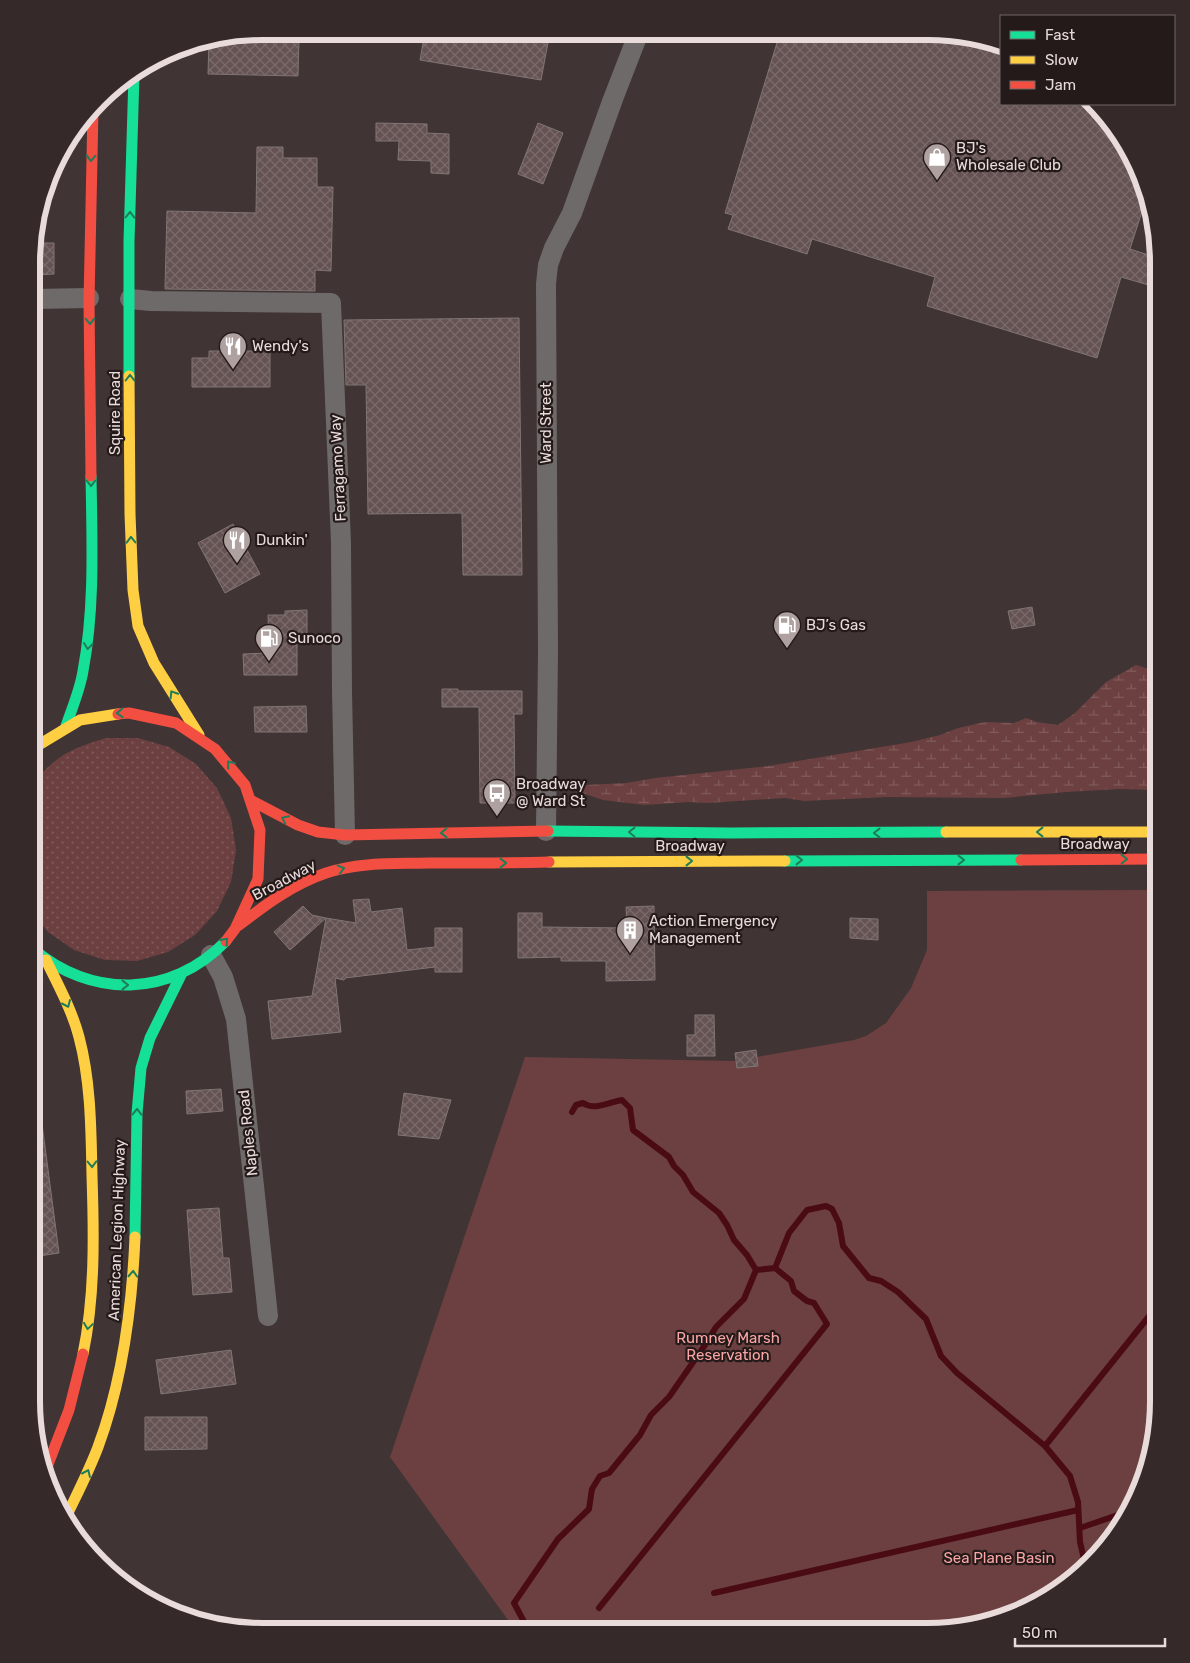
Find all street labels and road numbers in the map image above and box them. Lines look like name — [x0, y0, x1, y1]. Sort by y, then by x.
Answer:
street label: Squire Road — [106, 371, 124, 455]
street label: Ward Street — [537, 382, 555, 464]
street label: Ferragamo Way — [326, 414, 350, 522]
street label: Broadway — [1060, 835, 1130, 853]
street label: Broadway — [655, 837, 725, 855]
street label: Broadway — [249, 856, 319, 904]
street label: Naples Road — [235, 1089, 261, 1177]
street label: American Legion Highway — [105, 1139, 129, 1321]

